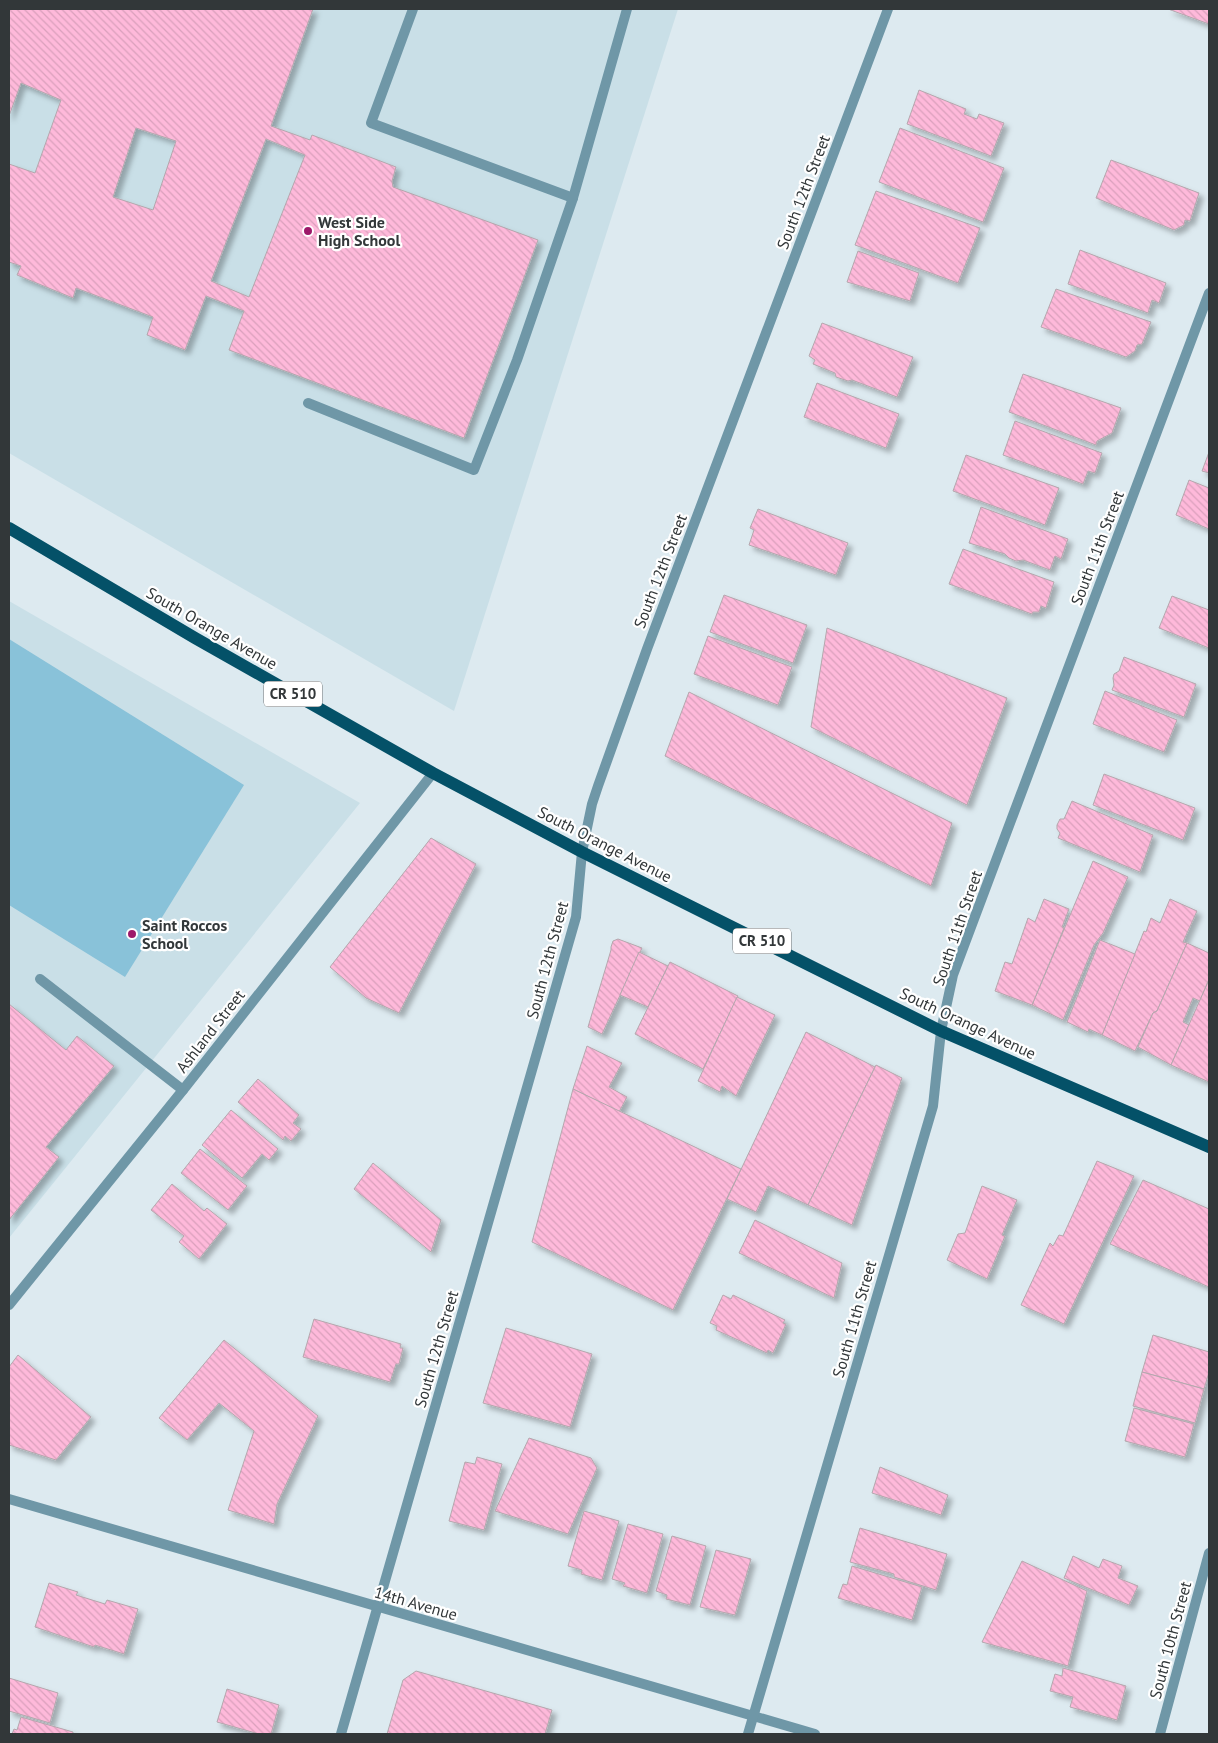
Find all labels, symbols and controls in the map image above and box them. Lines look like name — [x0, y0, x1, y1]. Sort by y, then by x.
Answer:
street label: South 12th Street — [772, 131, 834, 252]
place label: West Side High School — [318, 212, 400, 250]
marker: West Side High School — [302, 225, 314, 237]
street label: South 11th Street — [1066, 487, 1128, 608]
street label: South 12th Street — [629, 510, 691, 631]
street label: South Orange Avenue — [143, 582, 281, 674]
road number: CR 510 — [264, 682, 322, 706]
street label: South Orange Avenue — [535, 802, 675, 886]
street label: South 11th Street — [928, 867, 986, 988]
street label: South 12th Street — [522, 898, 572, 1021]
place label: Saint Roccos School — [142, 915, 227, 953]
marker: Saint Roccos School — [126, 928, 138, 940]
road number: CR 510 — [733, 928, 791, 954]
street label: South Orange Avenue — [897, 983, 1039, 1063]
street label: Ashland Street — [171, 985, 249, 1077]
street label: South 11th Street — [828, 1258, 880, 1380]
street label: South 12th Street — [410, 1288, 462, 1410]
street label: South 10th Street — [1145, 1578, 1195, 1701]
street label: 14th Avenue — [372, 1582, 460, 1624]

